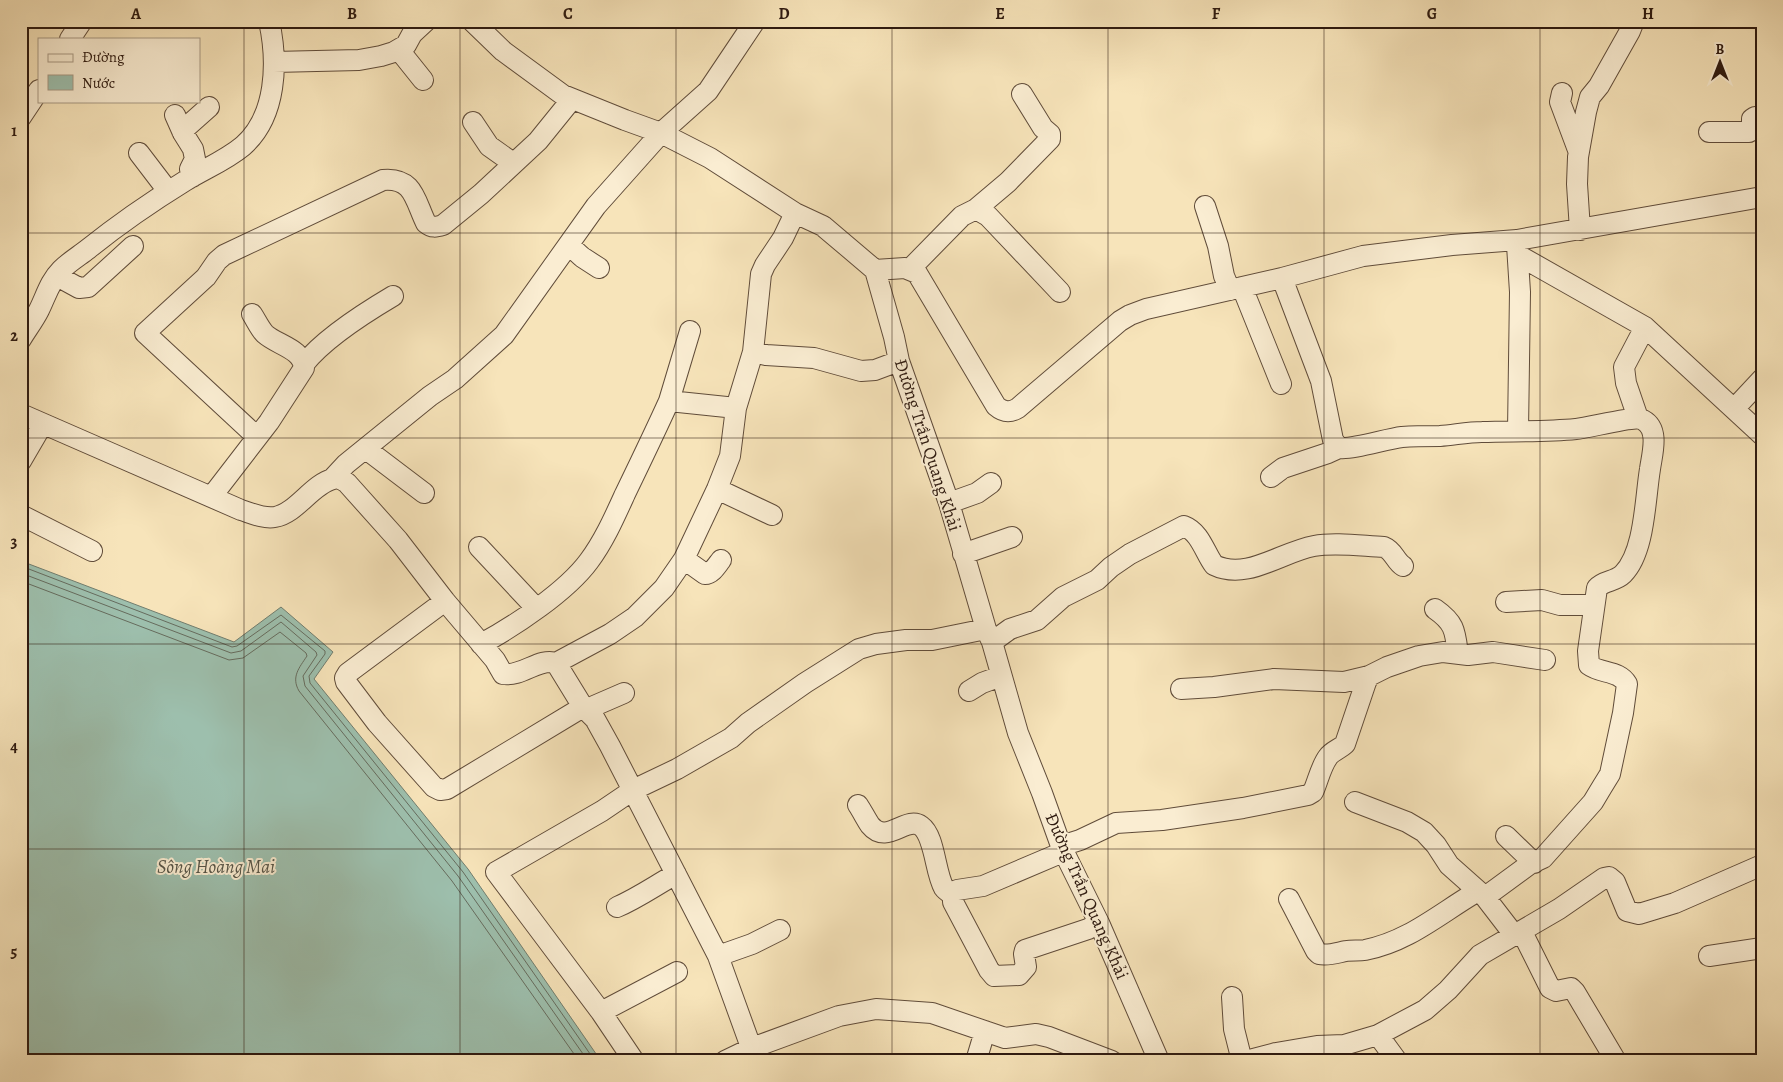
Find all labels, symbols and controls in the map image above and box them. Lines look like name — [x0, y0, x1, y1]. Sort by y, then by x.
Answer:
text: A — [130, 3, 142, 25]
text: B — [347, 3, 357, 25]
text: C — [563, 3, 573, 25]
text: D — [778, 3, 790, 25]
text: E — [995, 3, 1005, 25]
text: F — [1212, 3, 1221, 25]
text: G — [1427, 3, 1437, 25]
text: H — [1642, 3, 1654, 25]
legend — [38, 38, 200, 102]
north arrow — [1696, 38, 1746, 88]
text: B — [1716, 40, 1725, 59]
text: Đường — [82, 47, 125, 67]
text: Nước — [82, 73, 115, 93]
text: 1 — [11, 120, 17, 142]
text: 2 — [10, 325, 18, 347]
street label: Đường Trần Quang Khải — [889, 356, 967, 534]
text: 3 — [11, 531, 18, 553]
text: 4 — [10, 736, 18, 758]
street label: Đường Trần Quang Khải — [1039, 809, 1135, 983]
water label: Sông Hoàng Mai — [157, 854, 275, 880]
text: 5 — [11, 941, 18, 963]

